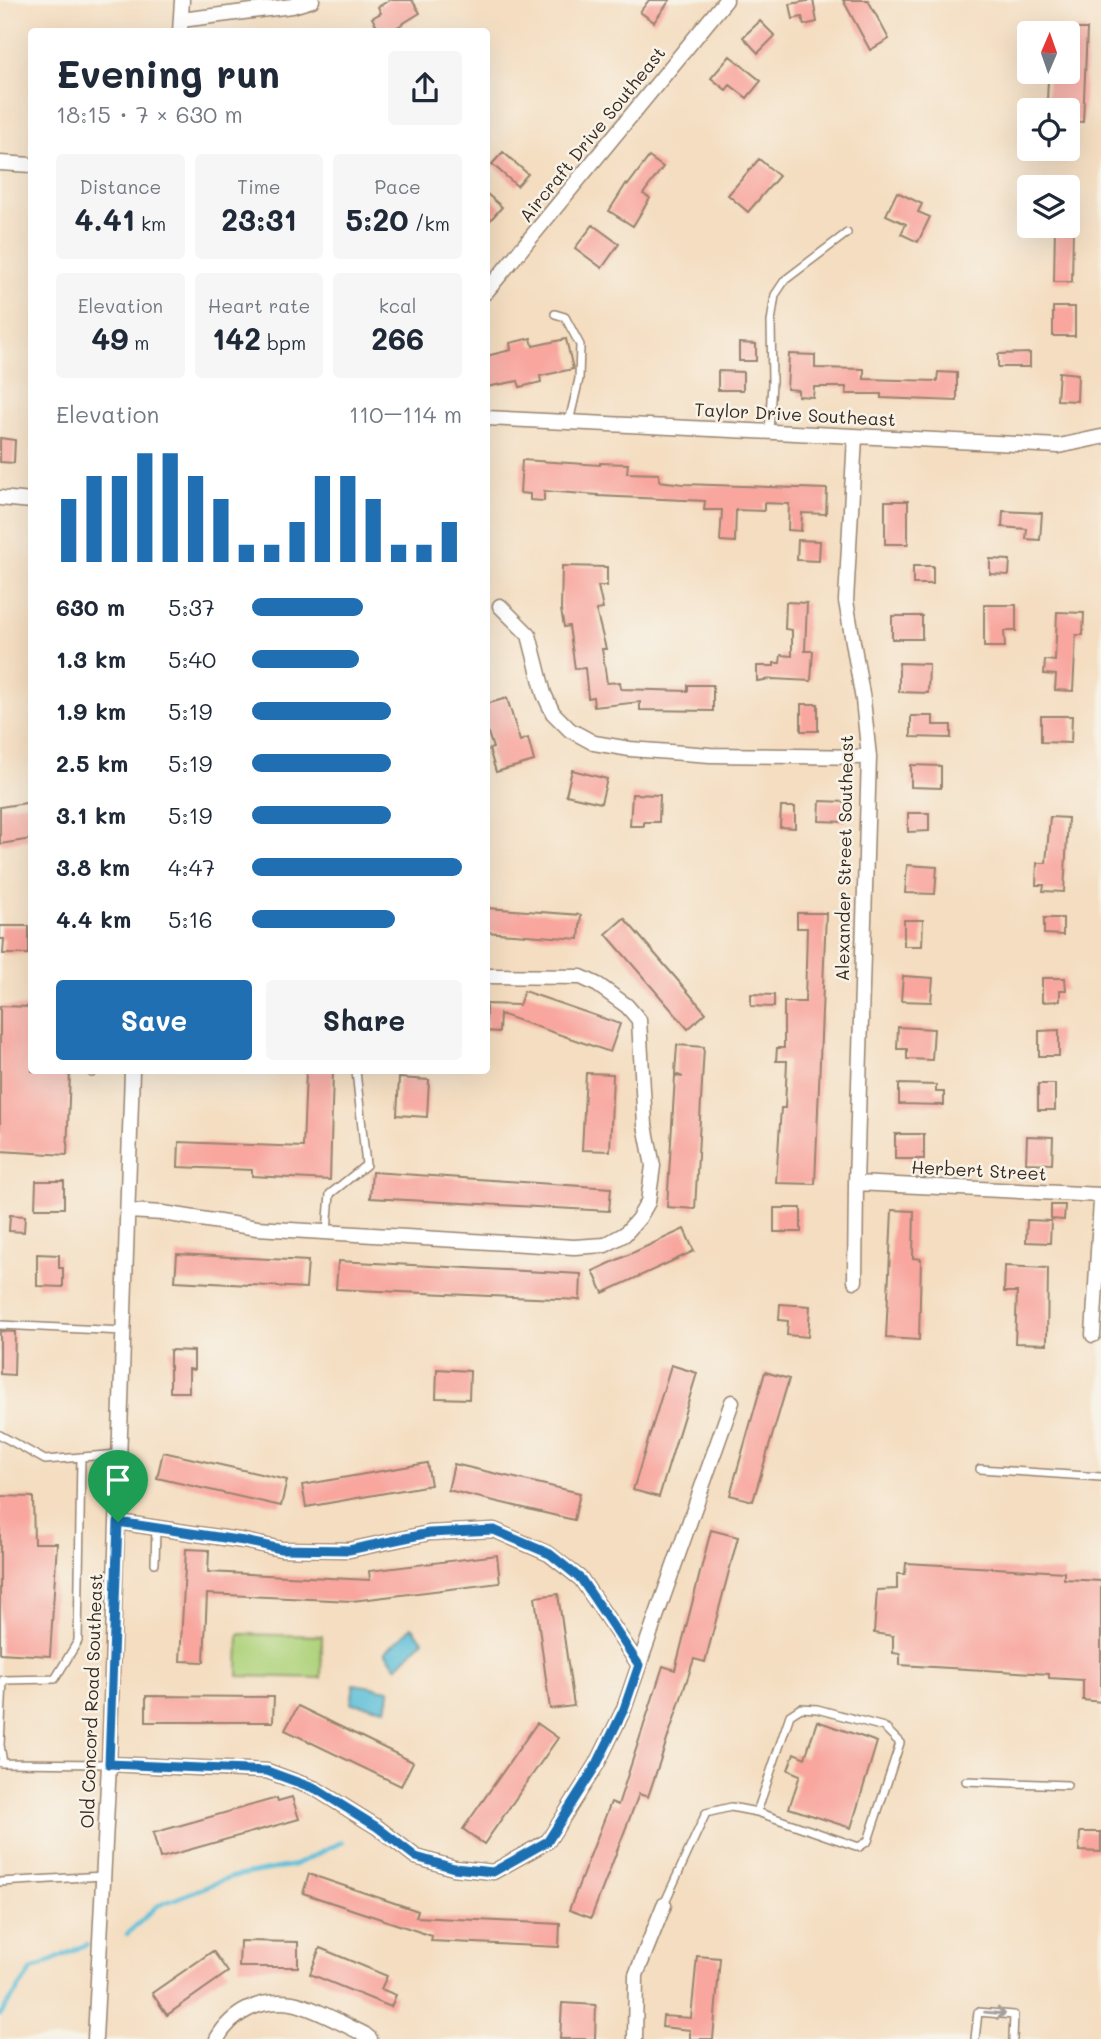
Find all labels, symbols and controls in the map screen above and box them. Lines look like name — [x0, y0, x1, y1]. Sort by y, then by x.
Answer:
north arrow — [1017, 21, 1080, 84]
map controls — [1017, 21, 1080, 238]
street label: Aircraft Drive Southeast — [514, 41, 670, 227]
text: Evening run — [56, 48, 280, 98]
button: share — [388, 51, 462, 125]
button: locate — [1017, 98, 1080, 161]
text: 18:15 · 7 × 630 m — [56, 99, 243, 129]
text: Distance — [79, 174, 161, 199]
text: Time — [237, 174, 281, 199]
text: Pace — [374, 174, 421, 199]
button: layers — [1017, 175, 1080, 238]
text: 4.41 — [74, 199, 135, 239]
text: 23:31 — [221, 199, 297, 239]
text: 5:20 — [345, 199, 409, 239]
text: km — [135, 211, 166, 236]
text: /km — [409, 211, 450, 236]
text: Elevation — [78, 293, 163, 318]
text: Heart rate — [208, 293, 310, 318]
text: kcal — [379, 293, 417, 318]
text: 49 — [91, 318, 128, 358]
text: 142 — [212, 318, 261, 358]
text: 266 — [371, 318, 424, 358]
text: m — [128, 330, 149, 355]
text: bpm — [261, 330, 306, 355]
street label: Taylor Drive Southeast — [694, 397, 896, 431]
text: Elevation — [56, 399, 159, 429]
text: 110–114 m — [349, 399, 462, 429]
text: 630 m — [56, 592, 125, 622]
text: 5:37 — [168, 592, 215, 622]
text: 1.3 km — [56, 644, 126, 674]
text: 5:40 — [168, 644, 216, 674]
text: 1.9 km — [56, 696, 126, 726]
text: 5:19 — [168, 696, 212, 726]
street label: Alexander Street Southeast — [830, 734, 858, 982]
text: 2.5 km — [56, 748, 128, 778]
text: 5:19 — [168, 748, 212, 778]
text: 3.1 km — [56, 800, 126, 830]
text: 5:19 — [168, 800, 212, 830]
text: 3.8 km — [56, 852, 130, 882]
text: 4:47 — [168, 852, 215, 882]
text: 4.4 km — [56, 904, 131, 934]
text: 5:16 — [168, 904, 213, 934]
button: Save — [56, 980, 252, 1060]
button: Share — [266, 980, 462, 1060]
street label: Herbert Street — [911, 1154, 1047, 1186]
pin — [88, 1450, 148, 1522]
icon: arrive — [99, 1461, 137, 1499]
street label: Old Concord Road Southeast — [75, 1573, 107, 1829]
one-way arrow — [983, 2007, 1005, 2020]

